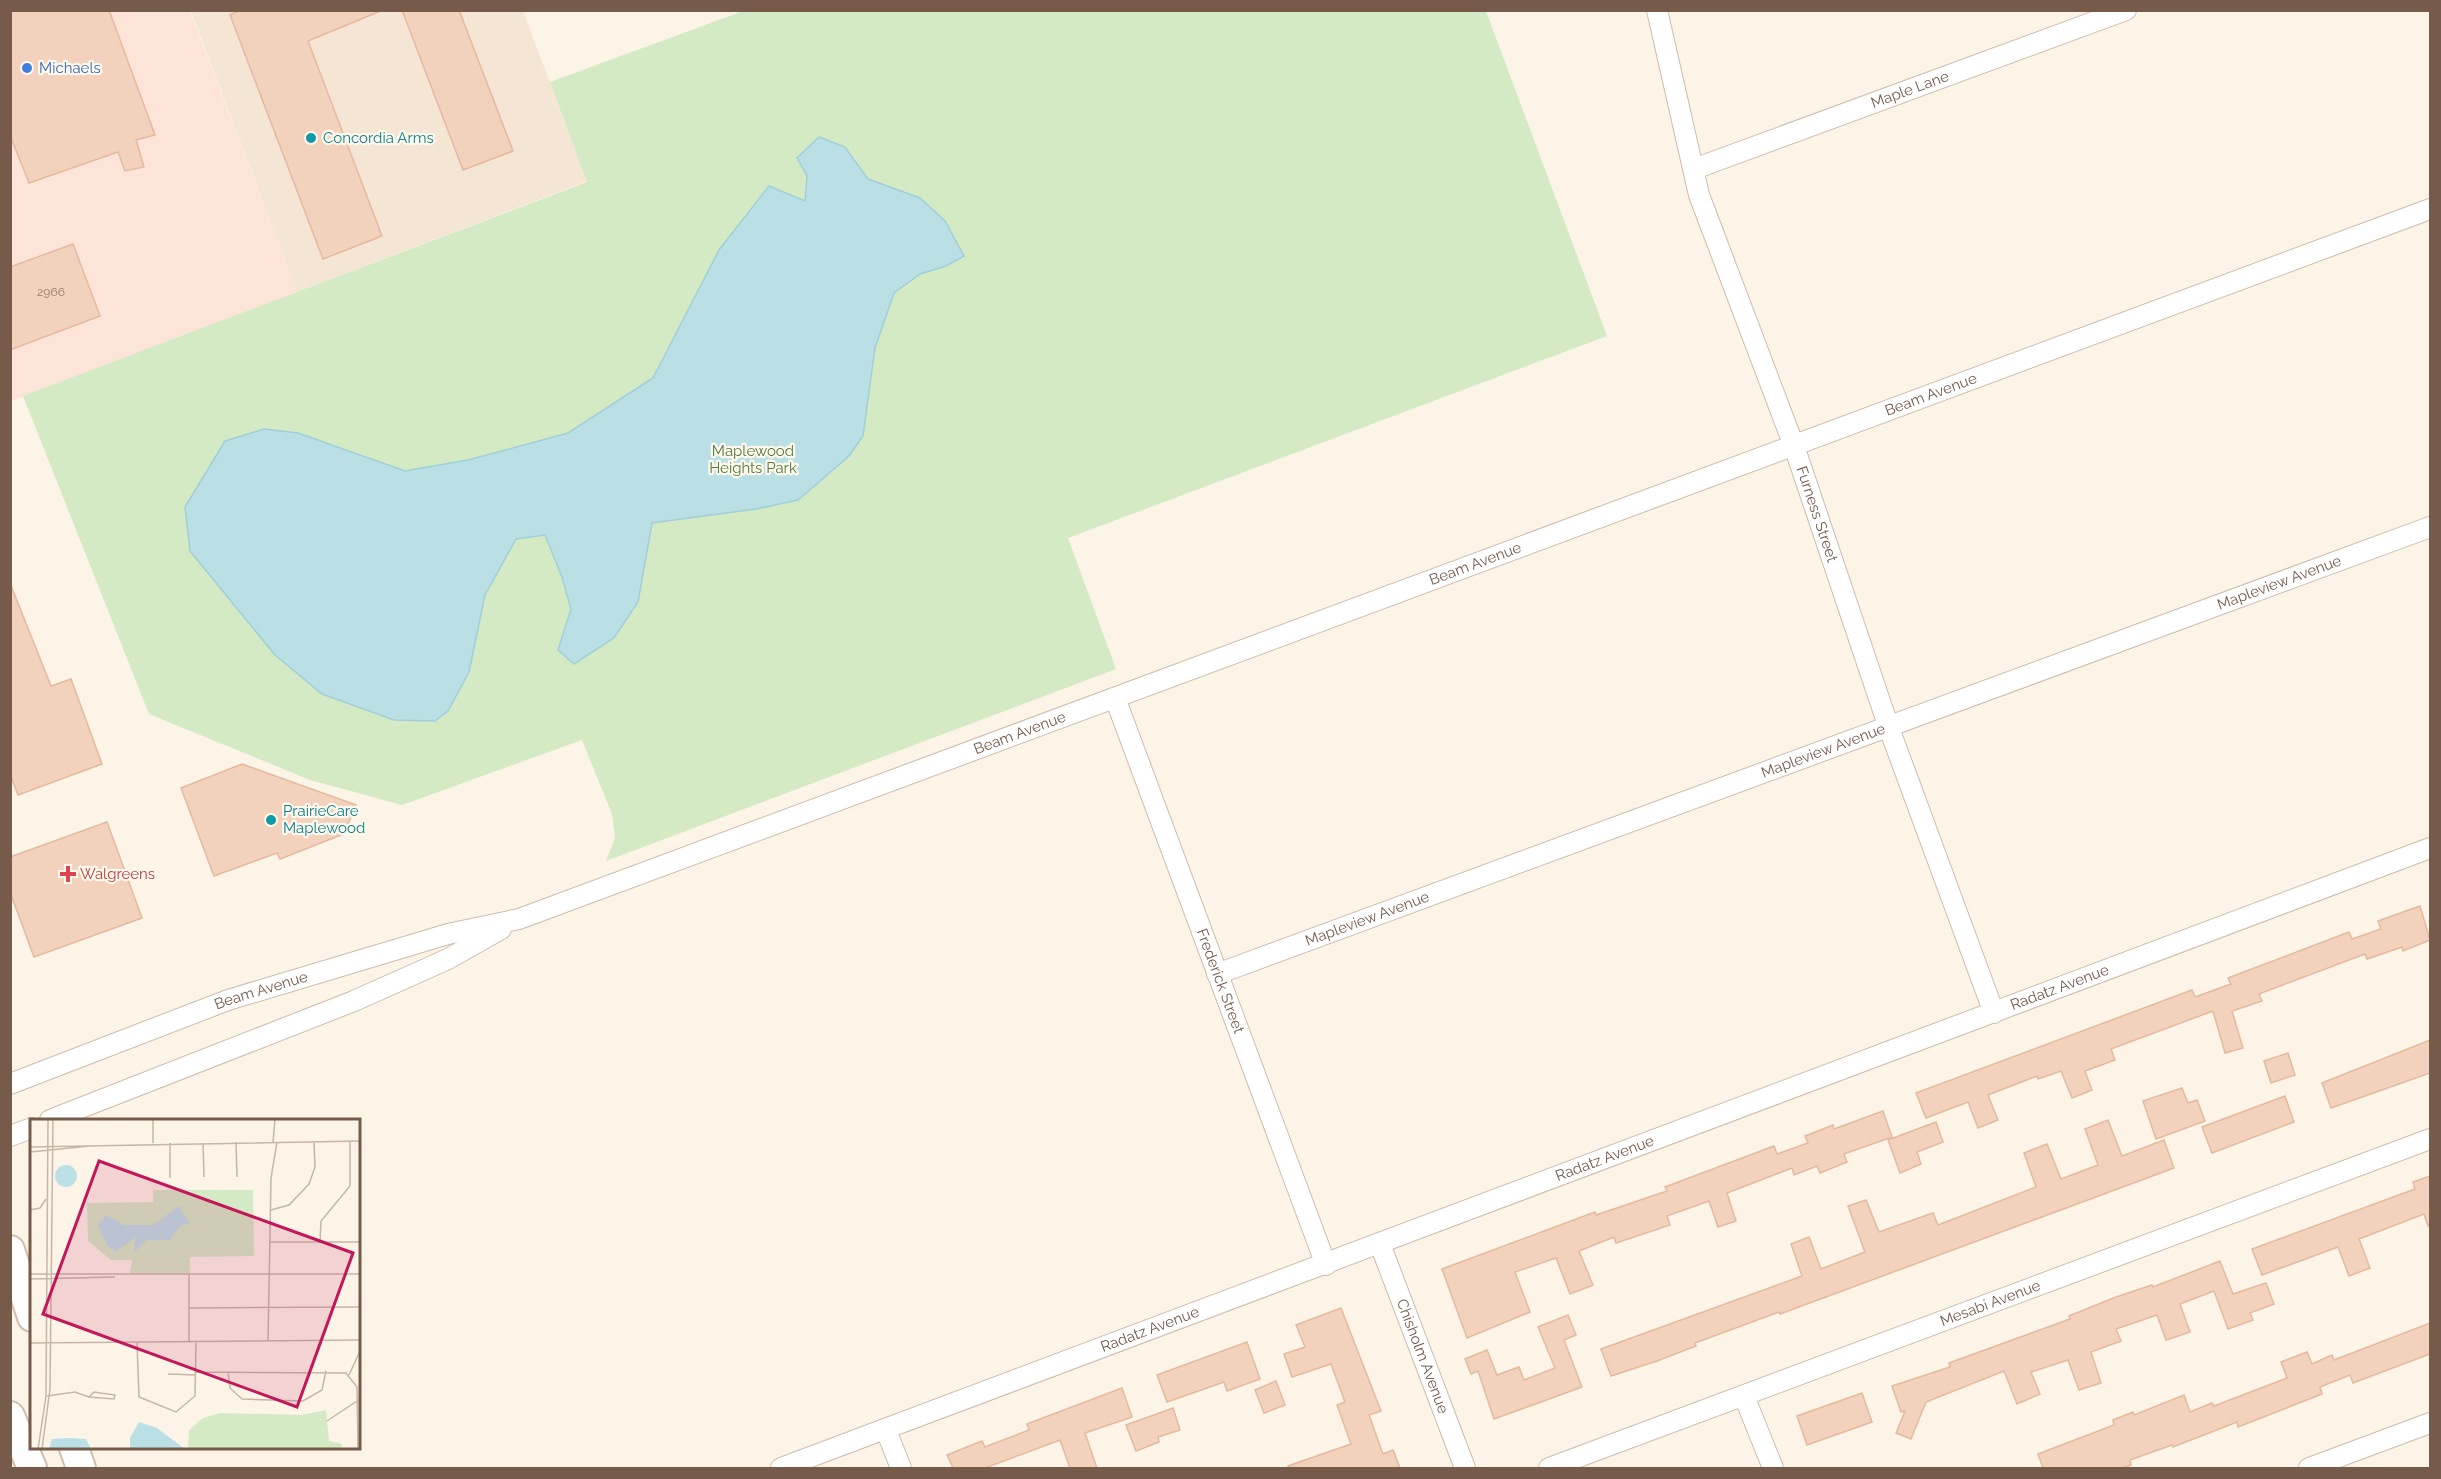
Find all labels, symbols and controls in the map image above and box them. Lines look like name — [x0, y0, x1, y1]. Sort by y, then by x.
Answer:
place label: Michaels — [39, 59, 101, 77]
marker: Michaels — [20, 61, 34, 75]
street label: Maple Lane — [1868, 67, 1952, 112]
place label: Concordia Arms — [323, 129, 434, 147]
marker: Concordia Arms — [304, 131, 318, 145]
house number: 2966 — [37, 285, 65, 299]
street label: Beam Avenue — [1882, 369, 1980, 420]
park label: Maplewood Heights Park — [709, 442, 797, 477]
street label: Furness Street — [1792, 464, 1841, 564]
street label: Beam Avenue — [1427, 538, 1524, 589]
street label: Mapleview Avenue — [2215, 551, 2344, 614]
street label: Beam Avenue — [971, 708, 1068, 758]
street label: Mapleview Avenue — [1759, 719, 1888, 782]
place label: PrairieCare Maplewood — [283, 802, 365, 837]
marker: PrairieCare Maplewood — [264, 813, 278, 827]
place label: Walgreens — [80, 865, 155, 883]
marker: Walgreens — [61, 867, 75, 881]
street label: Mapleview Avenue — [1303, 888, 1432, 950]
street label: Frederick Street — [1193, 926, 1248, 1036]
street label: Radatz Avenue — [2008, 961, 2112, 1014]
street label: Beam Avenue — [212, 968, 310, 1013]
inset map — [30, 1119, 360, 1449]
street label: Radatz Avenue — [1553, 1132, 1657, 1185]
street label: Mesabi Avenue — [1937, 1276, 2043, 1330]
street label: Chisholm Avenue — [1393, 1296, 1453, 1416]
street label: Radatz Avenue — [1098, 1303, 1202, 1356]

